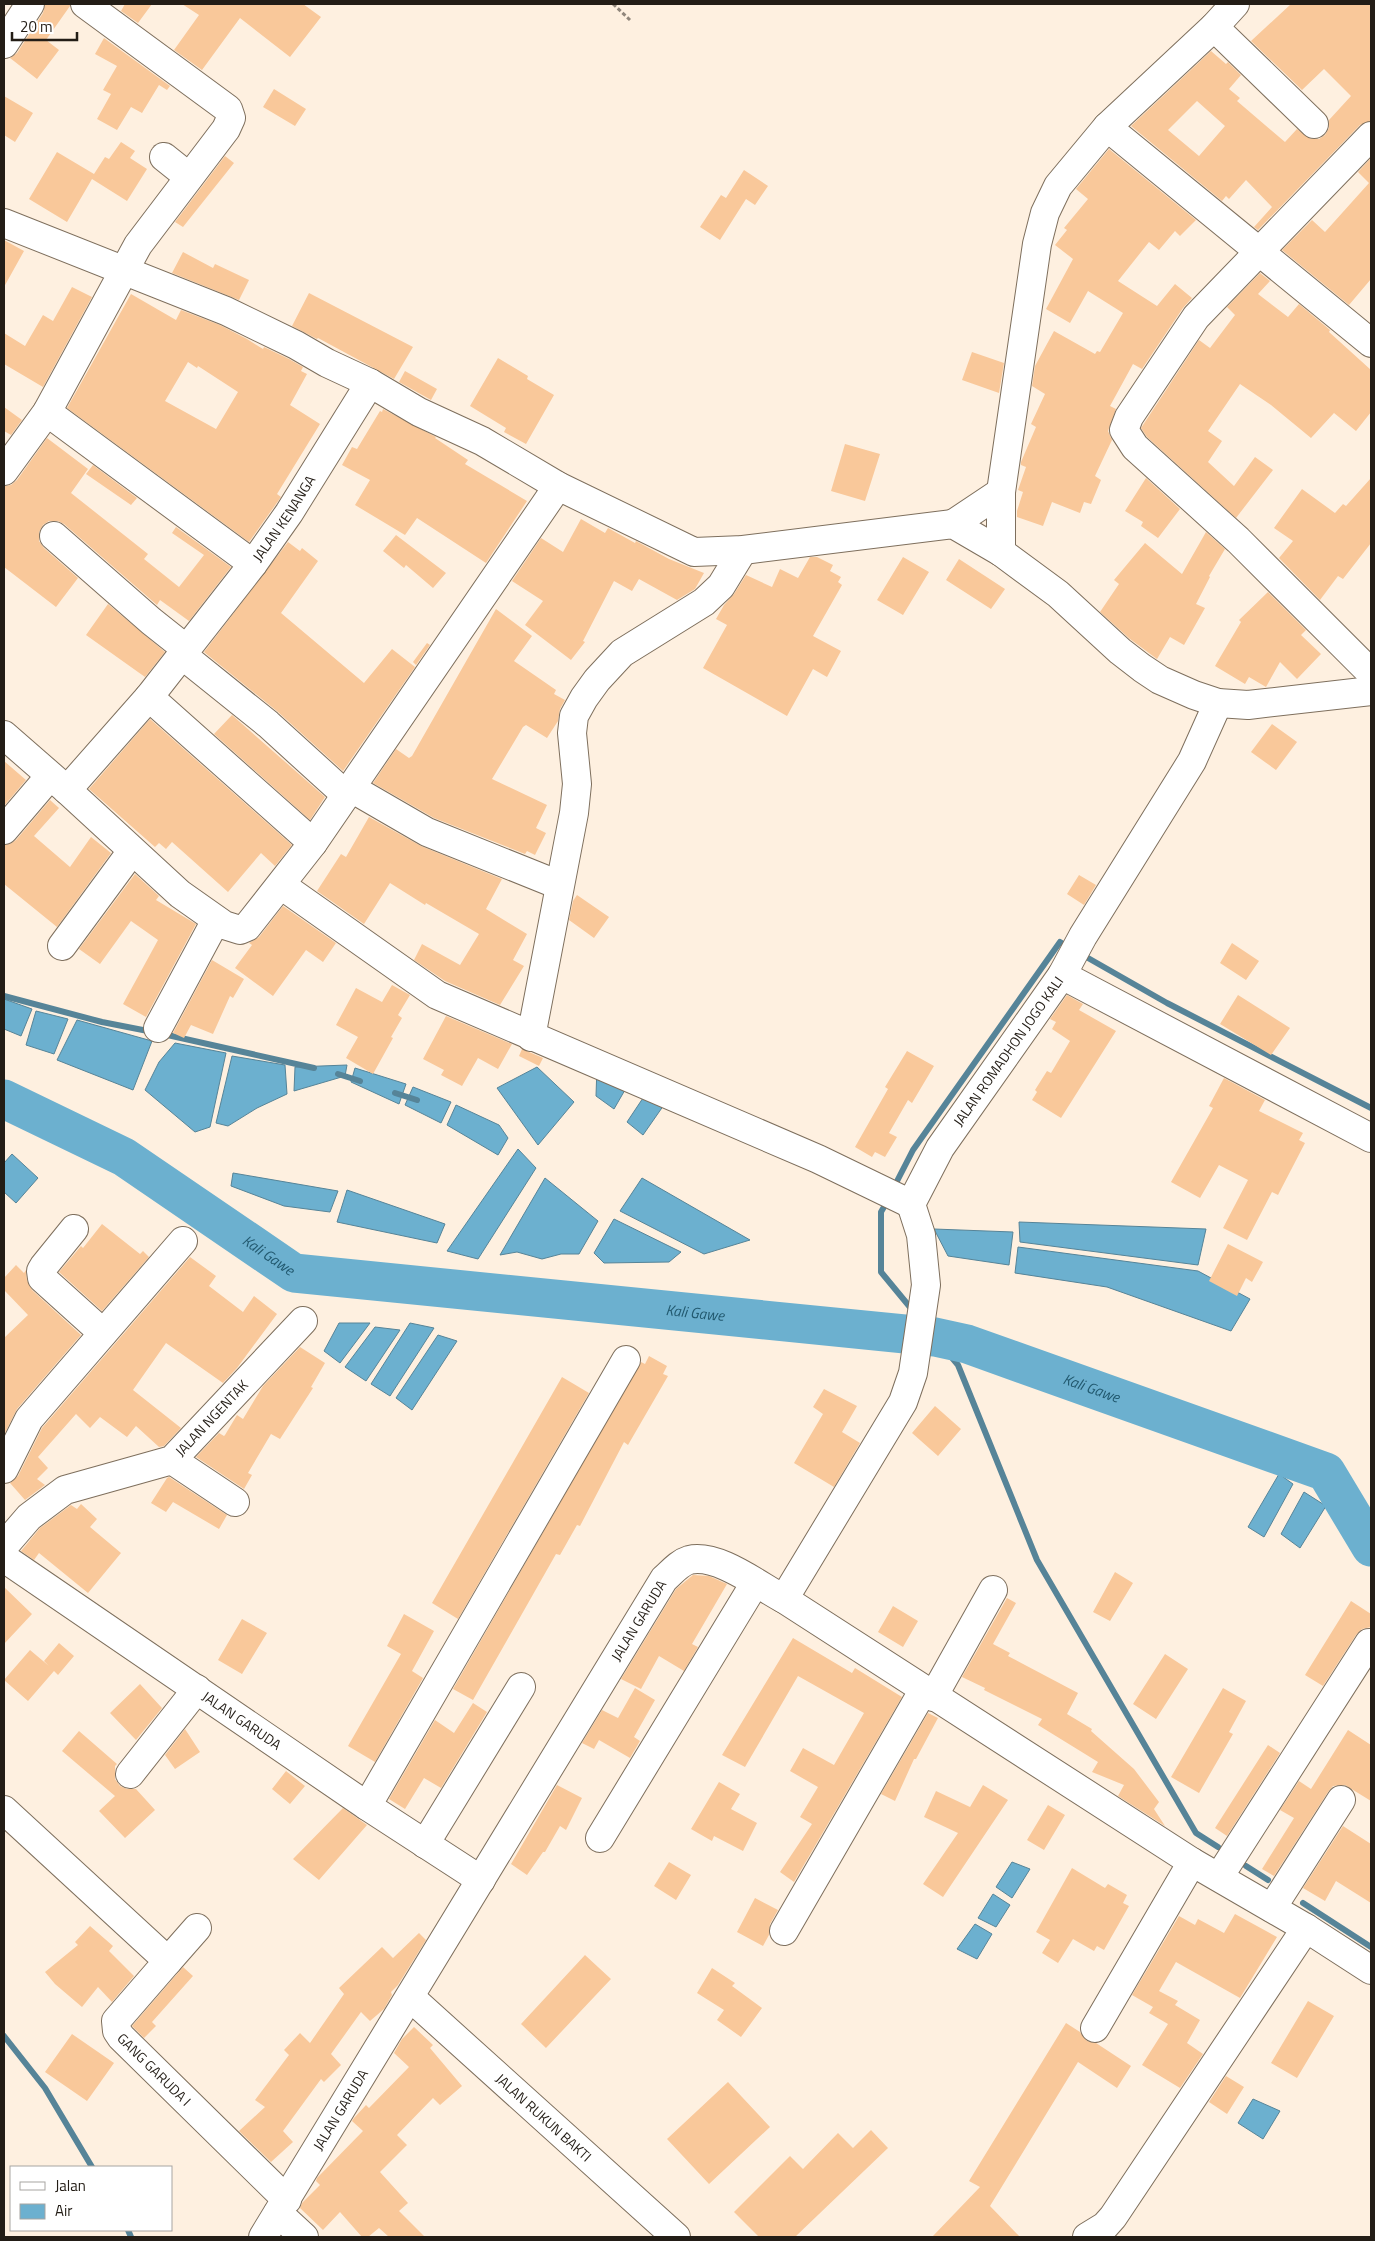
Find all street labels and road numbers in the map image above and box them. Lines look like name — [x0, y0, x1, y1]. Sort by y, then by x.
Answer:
street label: JALAN KENANGA — [247, 470, 320, 566]
street label: JALAN ROMADHON JOGO KALI — [948, 972, 1068, 1130]
street label: JALAN NGENTAK — [170, 1375, 253, 1461]
street label: JALAN GARUDA — [605, 1575, 672, 1665]
street label: JALAN GARUDA — [198, 1685, 286, 1755]
street label: GANG GARUDA I — [113, 2028, 196, 2110]
street label: JALAN GARUDA — [307, 2064, 373, 2154]
street label: JALAN RUKUN BAKTI — [491, 2068, 597, 2166]

